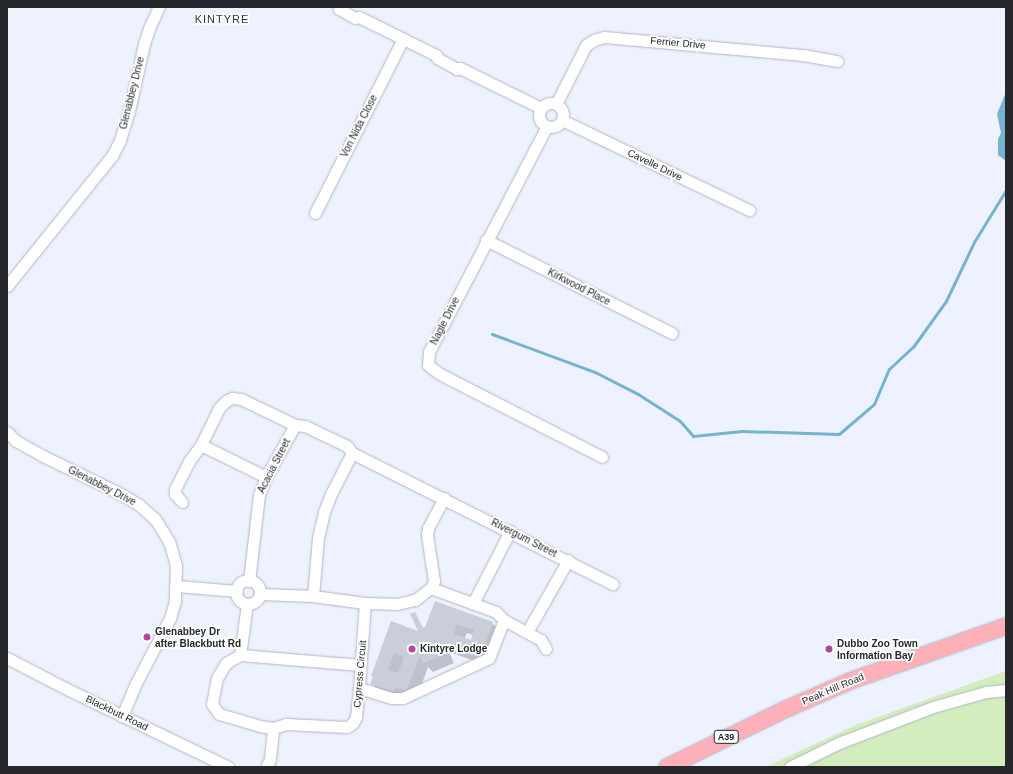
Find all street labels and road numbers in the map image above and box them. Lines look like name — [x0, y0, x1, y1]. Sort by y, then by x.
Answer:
street label: Ferrier Drive — [650, 35, 706, 51]
street label: Glenabbey Drive — [117, 55, 147, 131]
street label: Von Nida Close — [338, 93, 380, 159]
street label: Cavelle Drive — [626, 147, 684, 183]
street label: Kirkwood Place — [546, 266, 612, 308]
street label: Nagle Drive — [428, 295, 462, 347]
street label: Acacia Street — [255, 437, 293, 495]
street label: Glenabbey Drive — [66, 464, 138, 508]
street label: Rivergum Street — [489, 516, 559, 560]
street label: Cypress Circuit — [351, 640, 369, 708]
street label: Peak Hill Road — [800, 671, 866, 707]
street label: Blackbutt Road — [84, 693, 150, 733]
road number: A39 — [713, 730, 739, 744]

